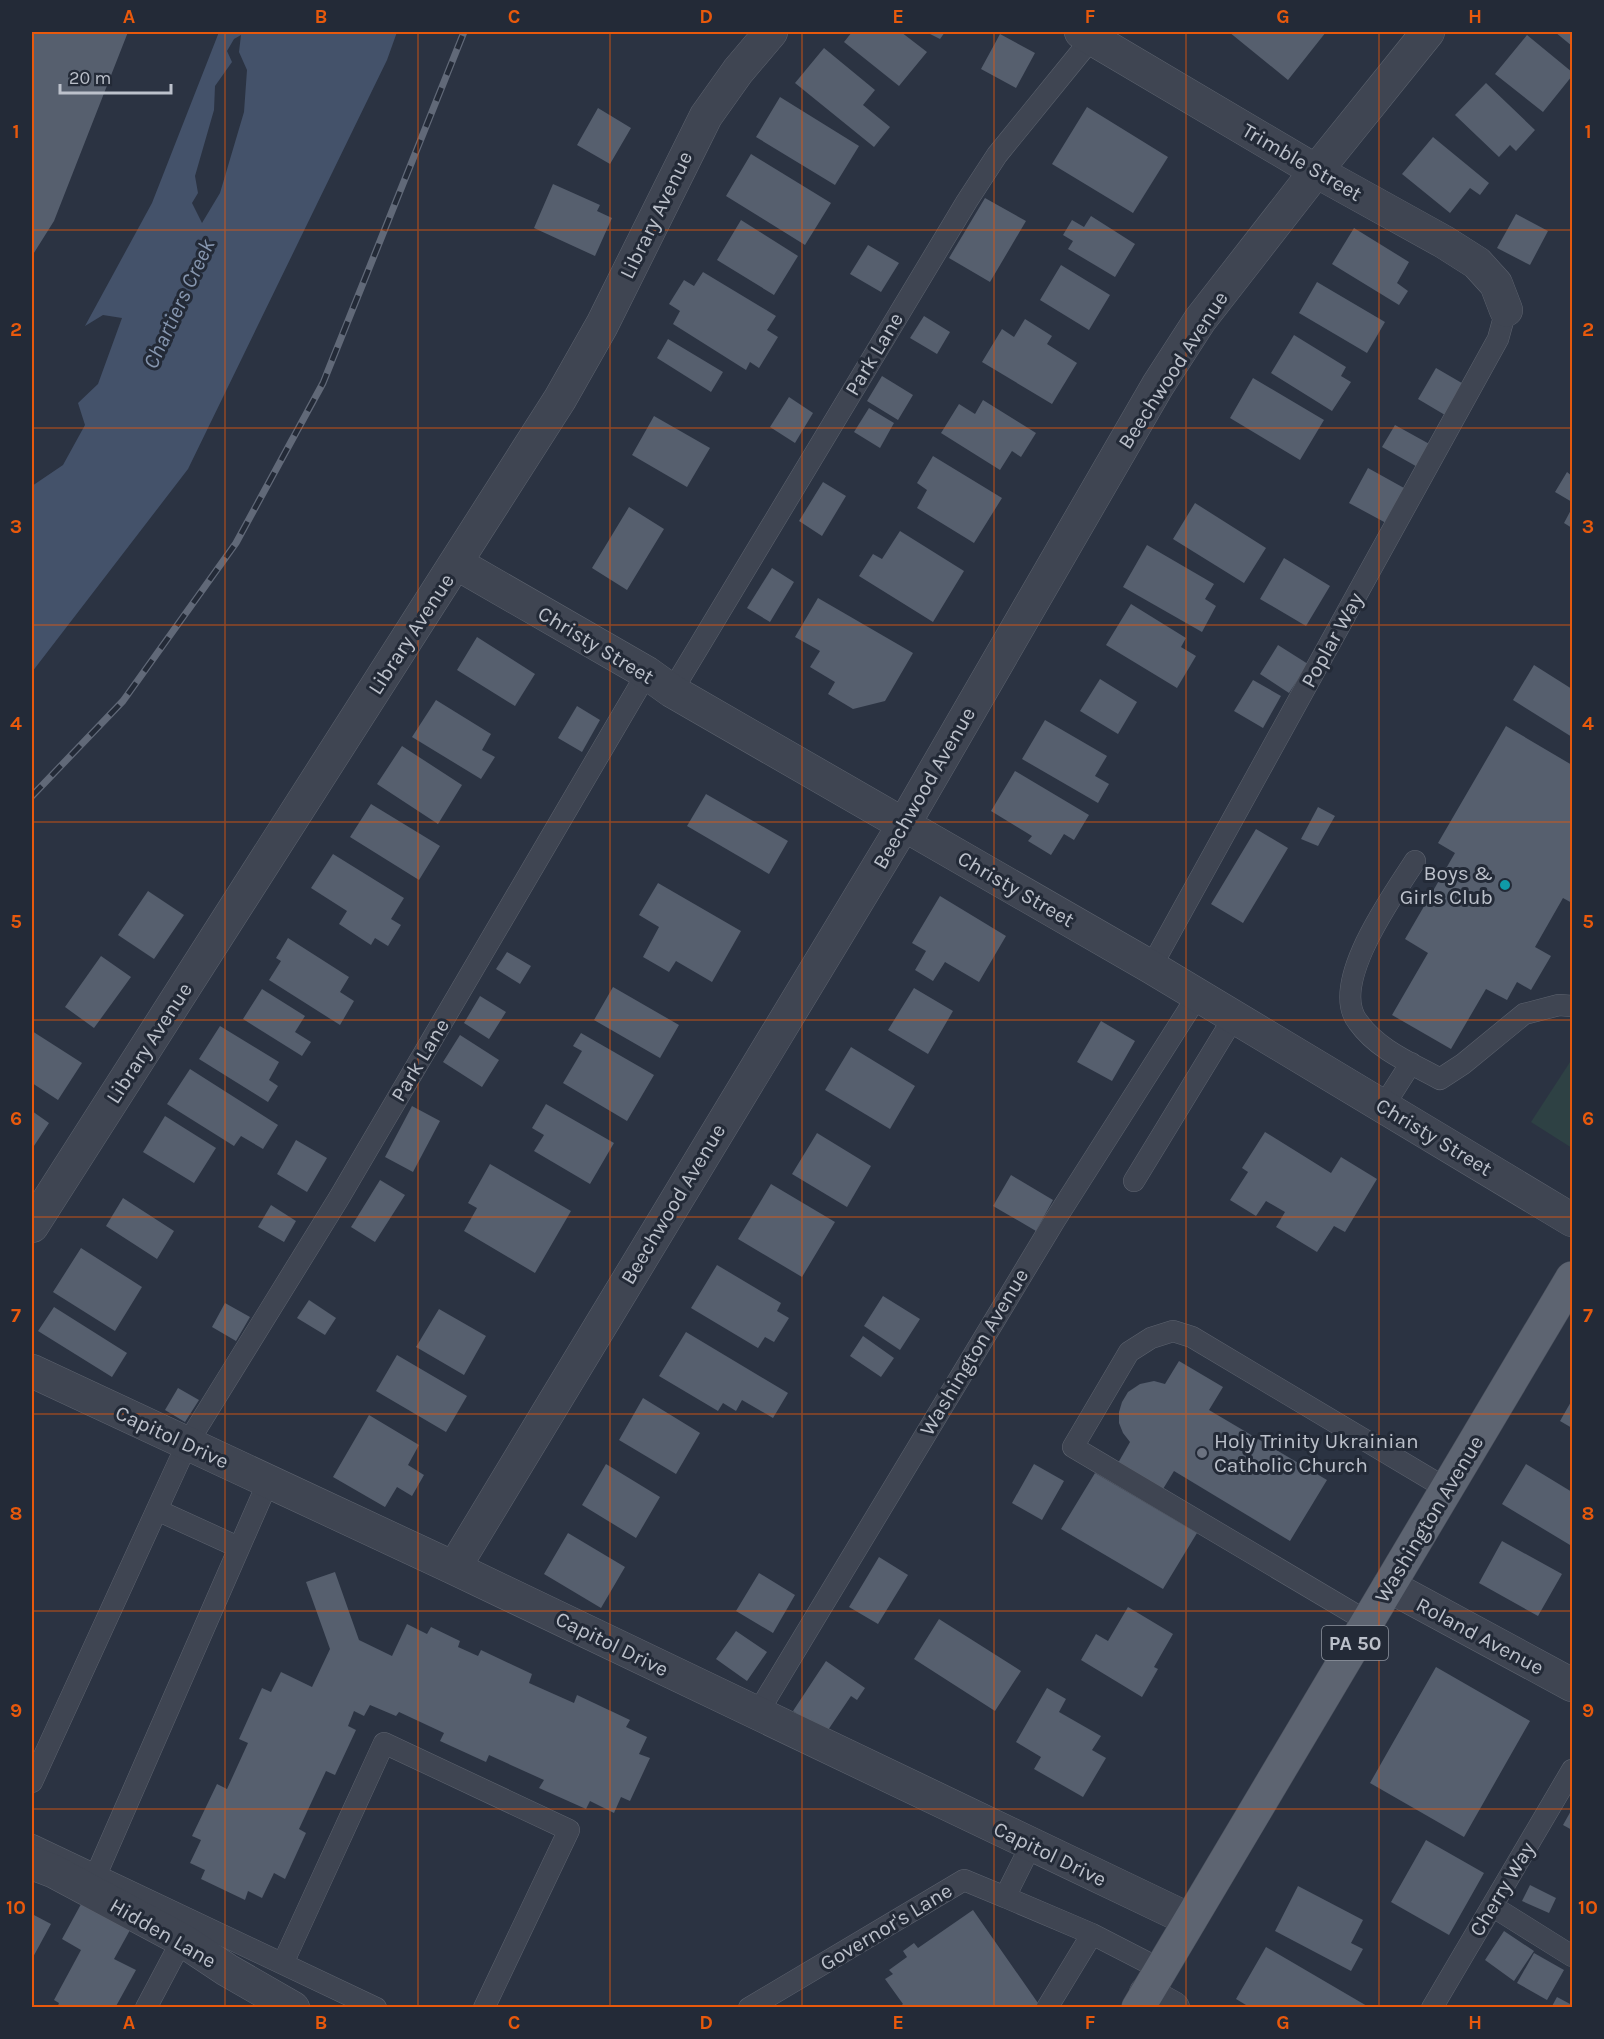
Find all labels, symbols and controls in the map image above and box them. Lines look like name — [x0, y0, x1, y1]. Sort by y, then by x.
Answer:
text: A — [123, 5, 136, 28]
text: B — [315, 5, 327, 28]
text: C — [508, 5, 520, 28]
text: D — [699, 5, 713, 28]
text: E — [892, 5, 904, 28]
text: F — [1085, 5, 1096, 28]
text: G — [1276, 5, 1290, 28]
text: H — [1468, 5, 1482, 28]
scale bar — [60, 57, 171, 95]
text: 20 m — [69, 67, 111, 89]
street label: Trimble Street — [1238, 118, 1366, 206]
text: 1 — [12, 120, 20, 143]
text: 1 — [1584, 120, 1592, 143]
street label: Library Avenue — [615, 147, 697, 283]
water label: Chartiers Creek — [138, 234, 221, 373]
street label: Beechwood Avenue — [1113, 287, 1233, 453]
street label: Park Lane — [840, 308, 908, 400]
text: 2 — [10, 318, 22, 341]
text: 2 — [1582, 318, 1594, 341]
text: 3 — [10, 515, 22, 538]
text: 3 — [1582, 515, 1594, 538]
street label: Library Avenue — [363, 569, 459, 699]
street label: Poplar Way — [1296, 588, 1368, 692]
street label: Christy Street — [534, 601, 658, 689]
street label: Beechwood Avenue — [868, 703, 980, 873]
text: 4 — [10, 712, 22, 735]
text: 4 — [1582, 712, 1594, 735]
street label: Christy Street — [953, 846, 1079, 932]
place label: Boys & Girls Club — [1400, 861, 1493, 909]
marker: Boys & Girls Club — [1498, 878, 1512, 892]
text: 5 — [10, 910, 22, 933]
text: 5 — [1582, 910, 1594, 933]
street label: Library Avenue — [101, 978, 197, 1108]
street label: Park Lane — [386, 1014, 454, 1106]
street label: Christy Street — [1372, 1093, 1496, 1181]
text: 6 — [10, 1107, 22, 1130]
text: 6 — [1582, 1107, 1594, 1130]
street label: Beechwood Avenue — [616, 1119, 730, 1289]
street label: Washington Avenue — [915, 1264, 1033, 1440]
text: 7 — [11, 1304, 21, 1327]
text: 7 — [1583, 1304, 1593, 1327]
street label: Capitol Drive — [112, 1400, 232, 1474]
place label: Holy Trinity Ukrainian Catholic Church — [1214, 1429, 1419, 1477]
street label: Washington Avenue — [1370, 1431, 1488, 1607]
marker: Holy Trinity Ukrainian Catholic Church — [1195, 1446, 1209, 1460]
text: 8 — [10, 1502, 22, 1525]
text: 8 — [1582, 1502, 1594, 1525]
street label: Roland Avenue — [1412, 1592, 1548, 1680]
street label: Capitol Drive — [552, 1606, 672, 1682]
road number: PA 50 — [1322, 1626, 1388, 1660]
text: 9 — [10, 1699, 22, 1722]
text: 9 — [1582, 1699, 1594, 1722]
street label: Capitol Drive — [990, 1816, 1110, 1892]
street label: Cherry Way — [1464, 1837, 1540, 1940]
street label: Governor's Lane — [816, 1878, 956, 1976]
street label: Hidden Lane — [106, 1893, 220, 1973]
text: 10 — [6, 1896, 26, 1919]
text: 10 — [1578, 1896, 1598, 1919]
text: A — [123, 2011, 136, 2034]
text: B — [315, 2011, 327, 2034]
text: C — [508, 2011, 520, 2034]
text: D — [699, 2011, 713, 2034]
text: E — [892, 2011, 904, 2034]
text: F — [1085, 2011, 1096, 2034]
text: G — [1276, 2011, 1290, 2034]
text: H — [1468, 2011, 1482, 2034]

